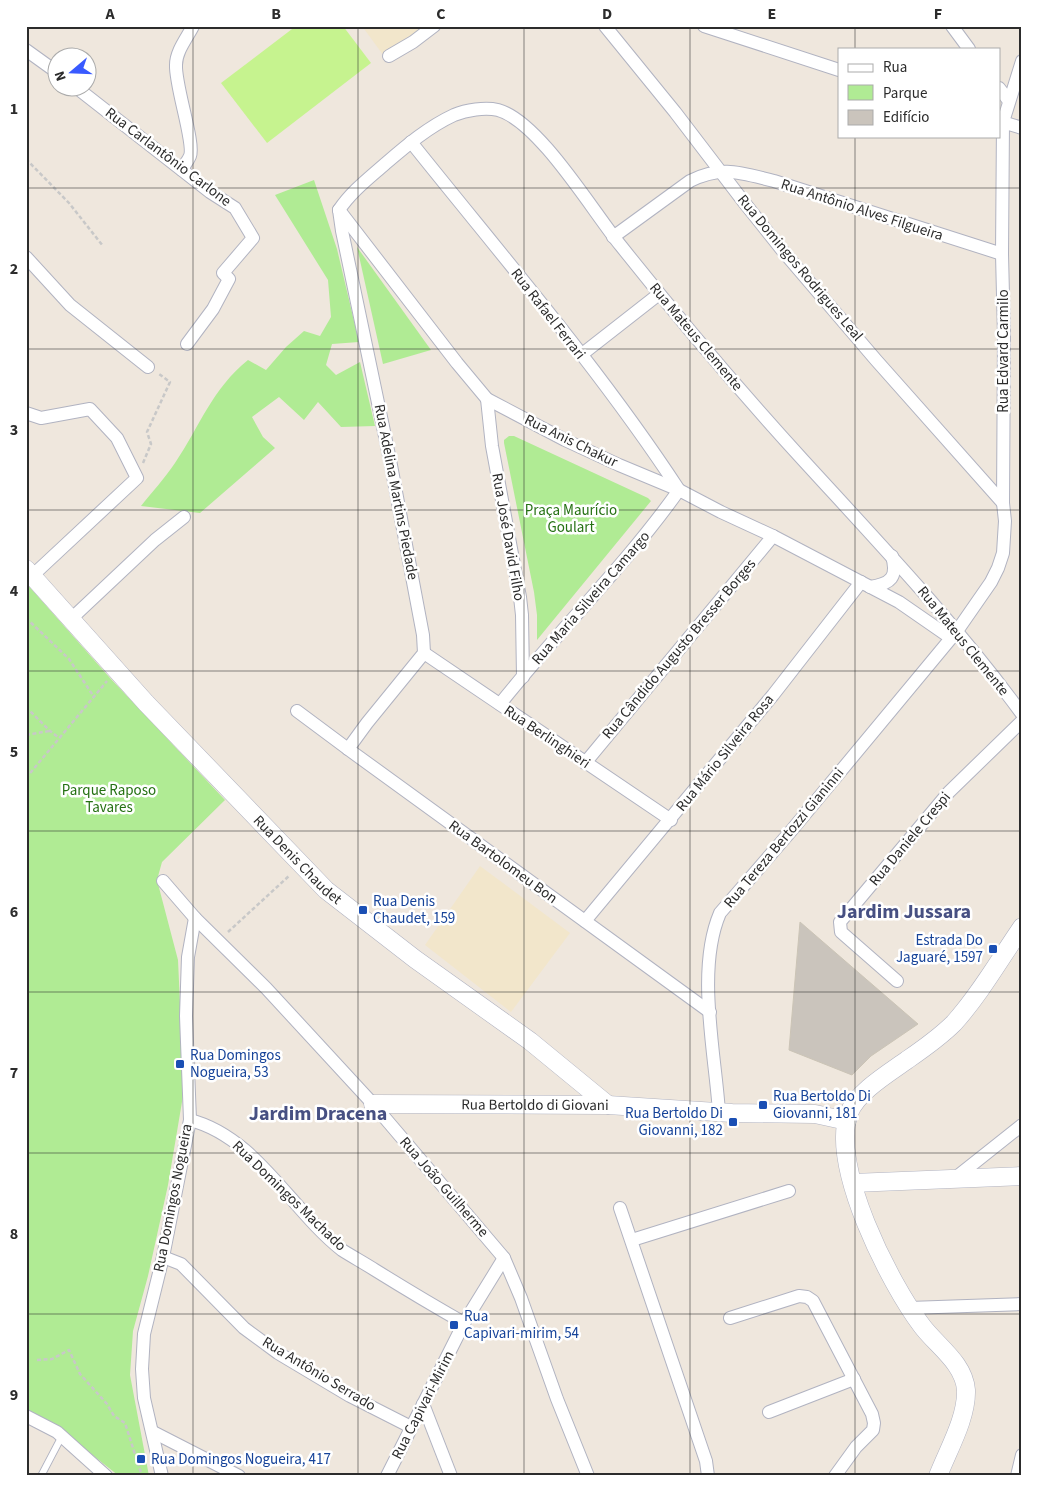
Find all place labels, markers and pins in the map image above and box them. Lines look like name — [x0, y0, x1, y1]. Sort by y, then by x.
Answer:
place label: Rua Denis Chaudet, 159 — [373, 891, 455, 929]
marker: Rua Denis Chaudet, 159 — [357, 904, 369, 916]
place label: Estrada Do Jaguaré, 1597 — [896, 930, 983, 968]
marker: Estrada Do Jaguaré, 1597 — [987, 943, 999, 955]
place label: Rua Domingos Nogueira, 53 — [190, 1045, 281, 1083]
marker: Rua Domingos Nogueira, 53 — [174, 1058, 186, 1070]
place label: Rua Bertoldo Di Giovanni, 181 — [773, 1086, 871, 1124]
marker: Rua Bertoldo Di Giovanni, 181 — [757, 1099, 769, 1111]
place label: Rua Bertoldo Di Giovanni, 182 — [625, 1103, 723, 1141]
marker: Rua Bertoldo Di Giovanni, 182 — [727, 1116, 739, 1128]
place label: Rua Capivari-mirim, 54 — [464, 1306, 580, 1344]
marker: Rua Capivari-mirim, 54 — [448, 1319, 460, 1331]
place label: Rua Domingos Nogueira, 417 — [151, 1449, 331, 1470]
marker: Rua Domingos Nogueira, 417 — [135, 1453, 147, 1465]

